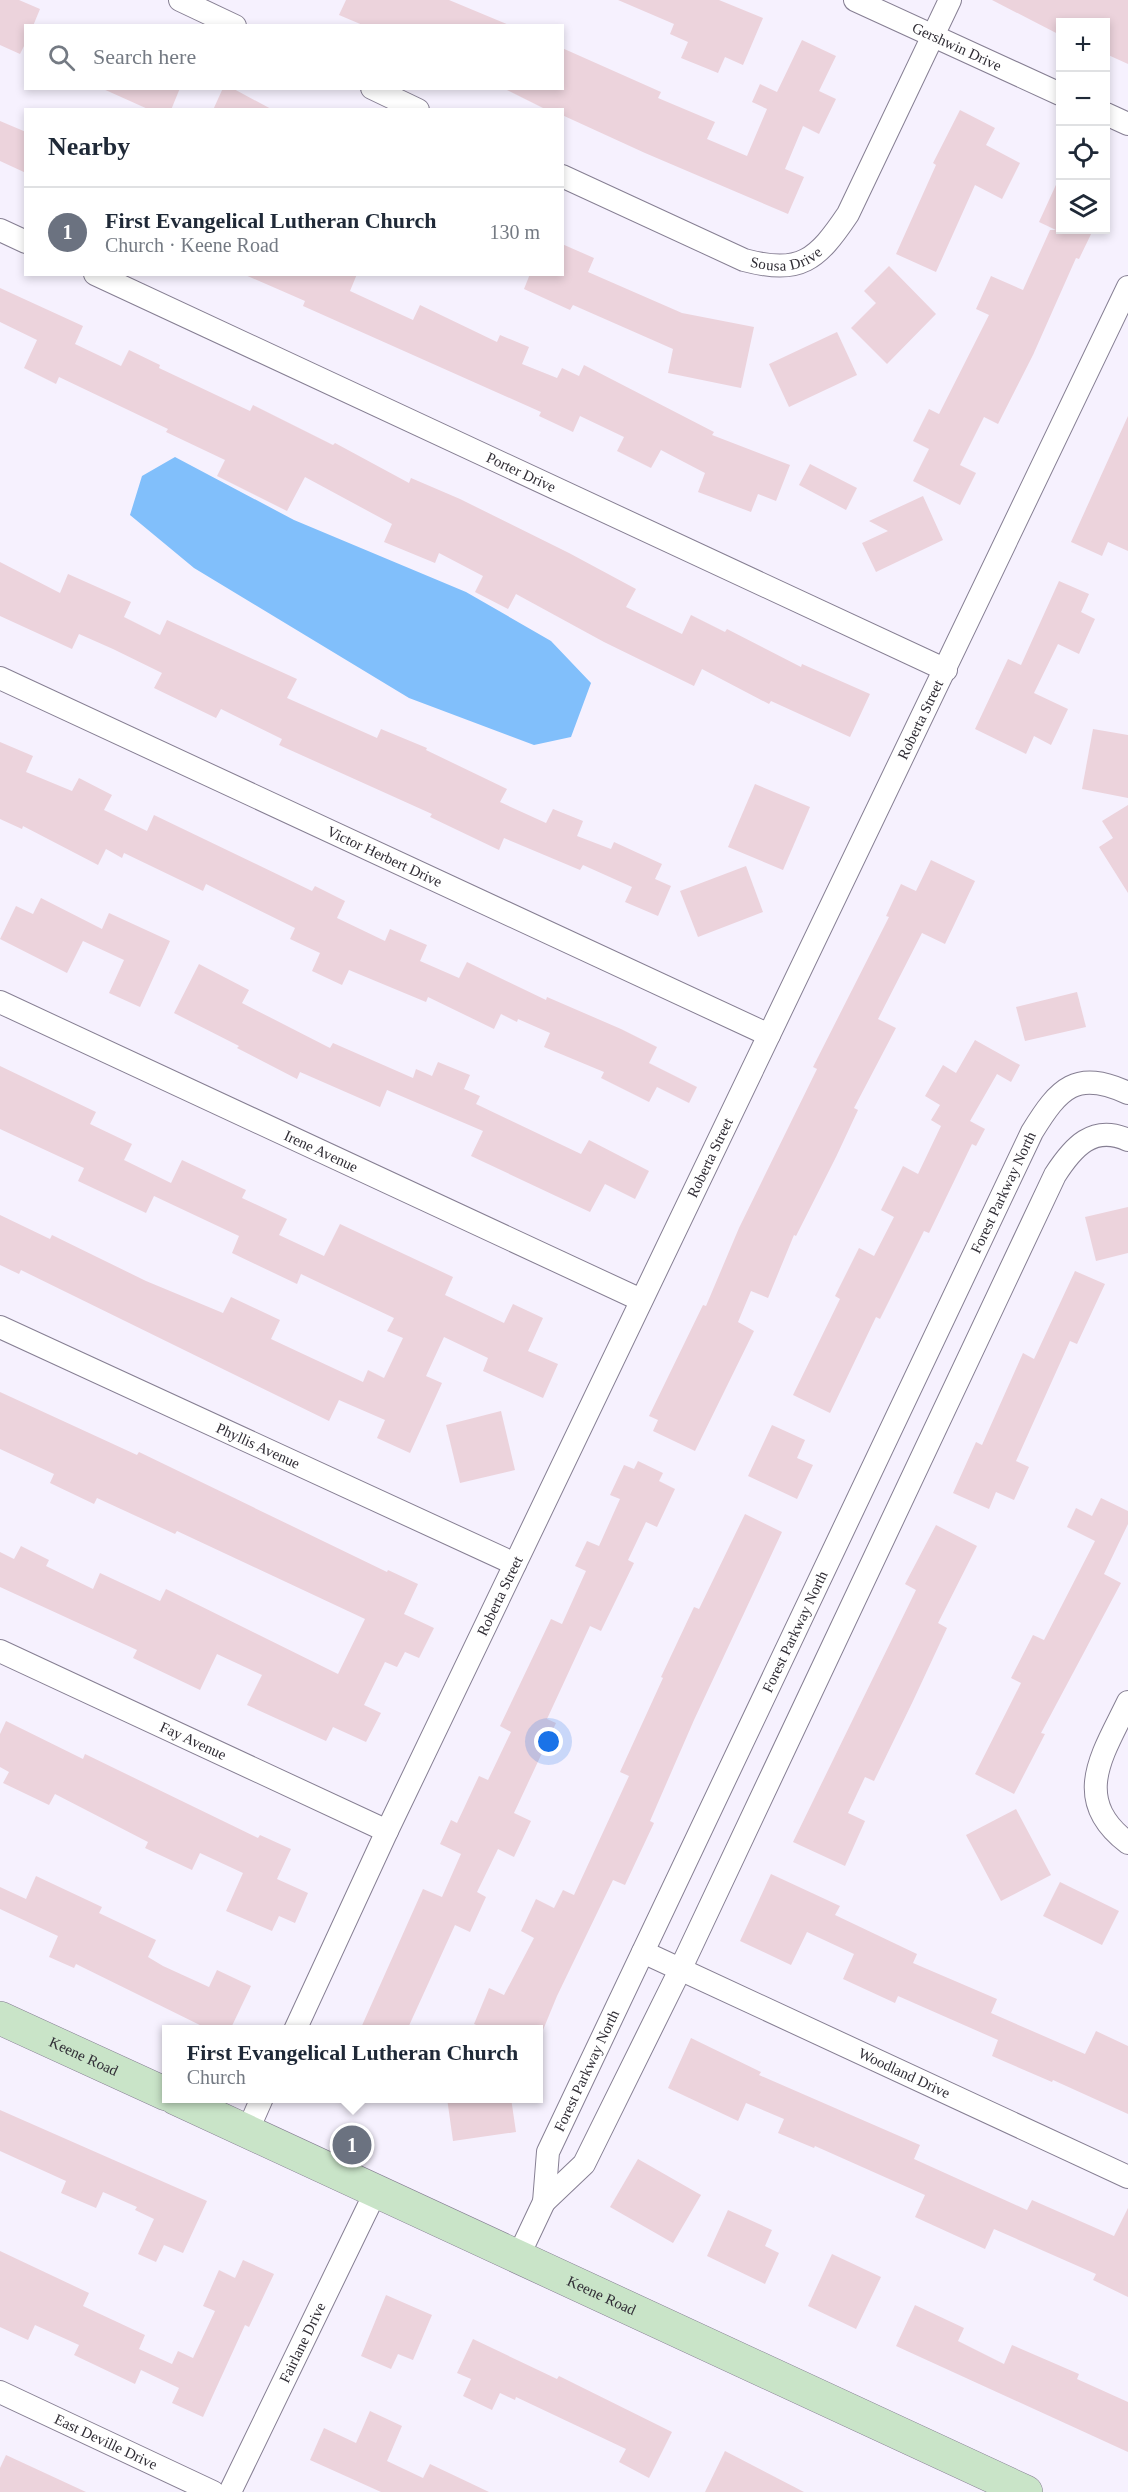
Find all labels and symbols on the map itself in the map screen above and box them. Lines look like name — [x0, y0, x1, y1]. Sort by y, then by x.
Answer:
street label: Gershwin Drive — [910, 19, 1004, 74]
street label: Sousa Drive — [749, 244, 825, 274]
street label: Porter Drive — [484, 449, 559, 495]
street label: Roberta Street — [894, 676, 947, 762]
street label: Victor Herbert Drive — [325, 823, 445, 890]
street label: Roberta Street — [684, 1115, 736, 1200]
street label: Irene Avenue — [282, 1127, 361, 1175]
street label: Forest Parkway North — [968, 1129, 1039, 1256]
street label: Phyllis Avenue — [214, 1420, 303, 1472]
street label: Roberta Street — [474, 1553, 526, 1638]
street label: Forest Parkway North — [759, 1568, 831, 1695]
street label: Fay Avenue — [158, 1719, 229, 1763]
your location — [534, 1727, 563, 1756]
street label: Forest Parkway North — [551, 2007, 622, 2134]
street label: Keene Road — [47, 2034, 121, 2079]
street label: Woodland Drive — [856, 2045, 953, 2101]
pin: 1 — [332, 2122, 372, 2168]
street label: Keene Road — [565, 2273, 639, 2318]
street label: Fairlane Drive — [276, 2300, 329, 2385]
street label: East Deville Drive — [52, 2411, 160, 2473]

